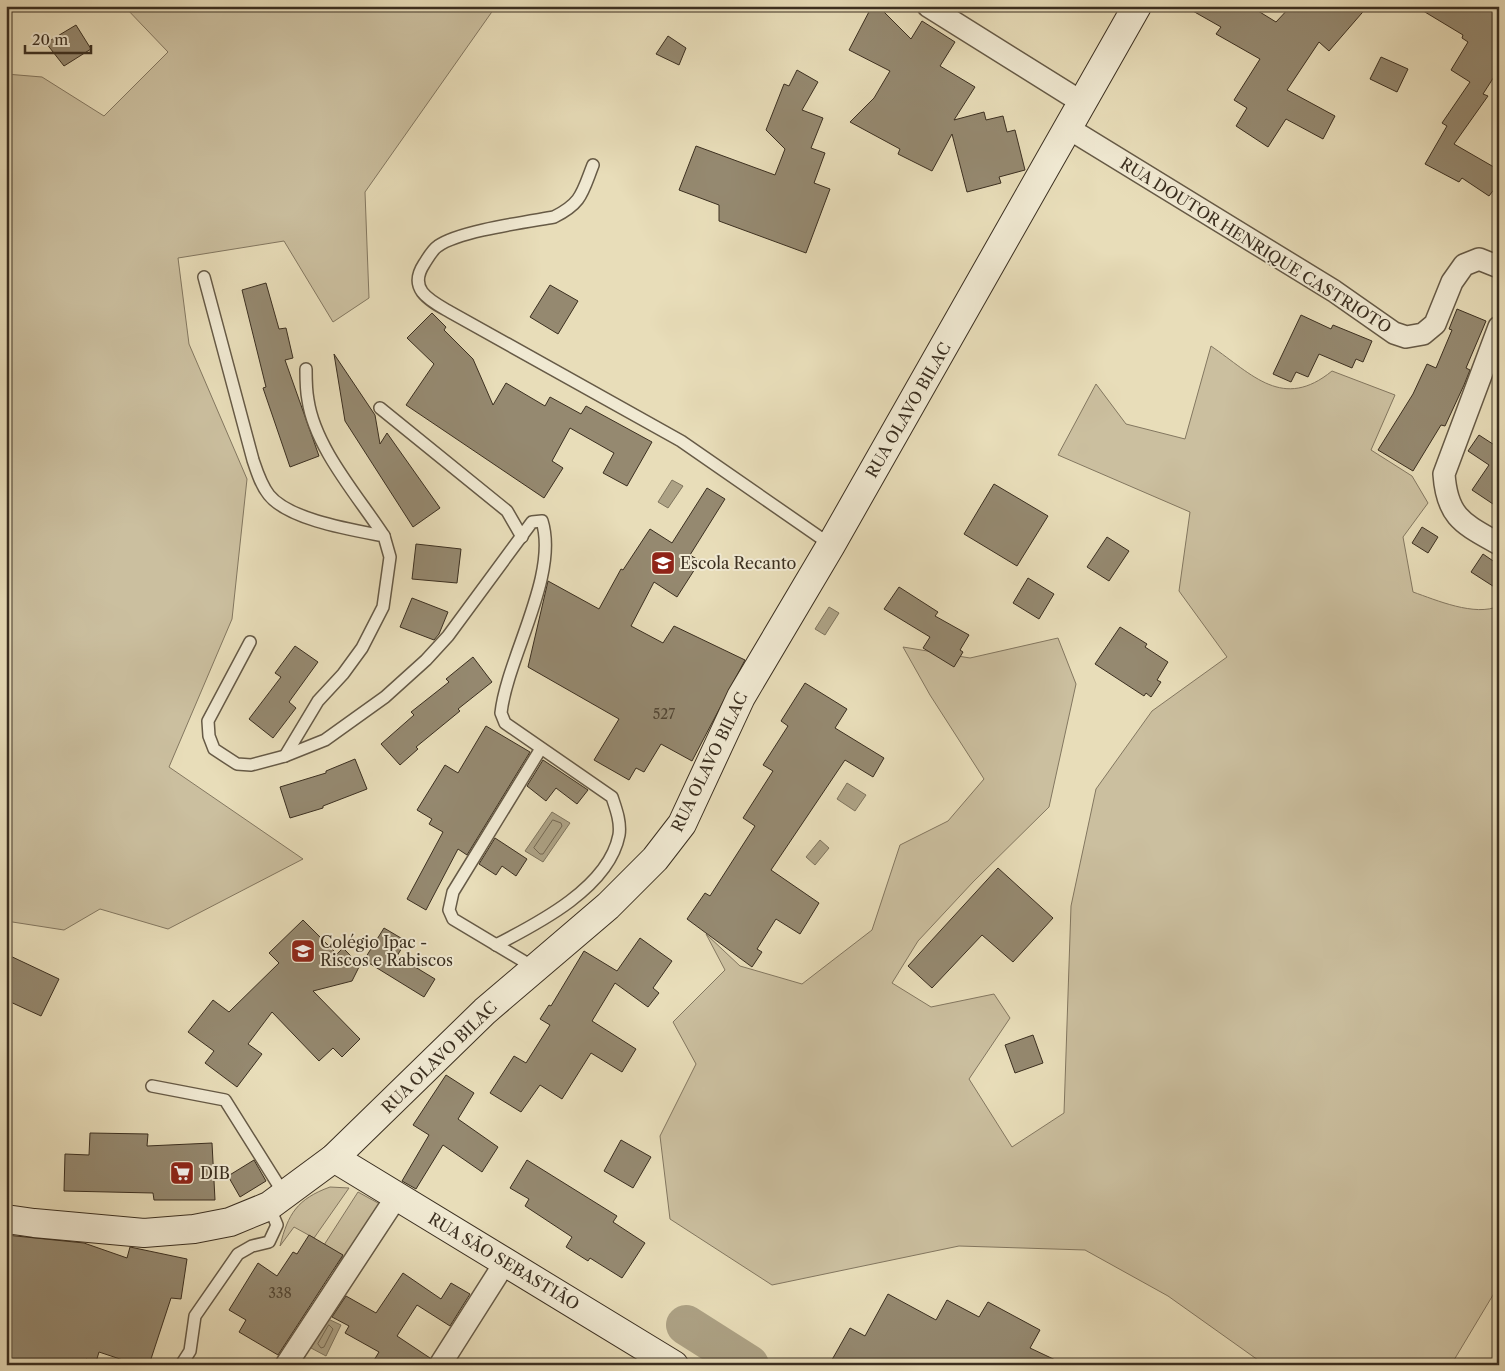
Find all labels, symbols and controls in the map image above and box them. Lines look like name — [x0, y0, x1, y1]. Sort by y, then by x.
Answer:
scale bar — [25, 22, 91, 54]
text: 20 m — [32, 30, 68, 49]
street label: RUA DOUTOR HENRIQUE CASTRIOTO — [1117, 153, 1395, 337]
street label: RUA OLAVO BILAC — [861, 339, 955, 481]
school or university icon: Escola Recanto — [650, 550, 676, 576]
place label: Escola Recanto — [680, 553, 797, 573]
street label: RUA OLAVO BILAC — [666, 689, 752, 835]
house number: 527 — [653, 705, 675, 723]
place label: Colégio Ipac - Riscos e Rabiscos — [320, 932, 453, 970]
school or university icon: Colégio Ipac - Riscos e Rabiscos — [290, 938, 316, 964]
street label: RUA OLAVO BILAC — [377, 997, 501, 1117]
supermarket icon: DIB — [169, 1160, 195, 1186]
place label: DIB — [200, 1163, 230, 1183]
street label: RUA SÃO SEBASTIÃO — [425, 1207, 584, 1314]
house number: 338 — [268, 1284, 292, 1302]

